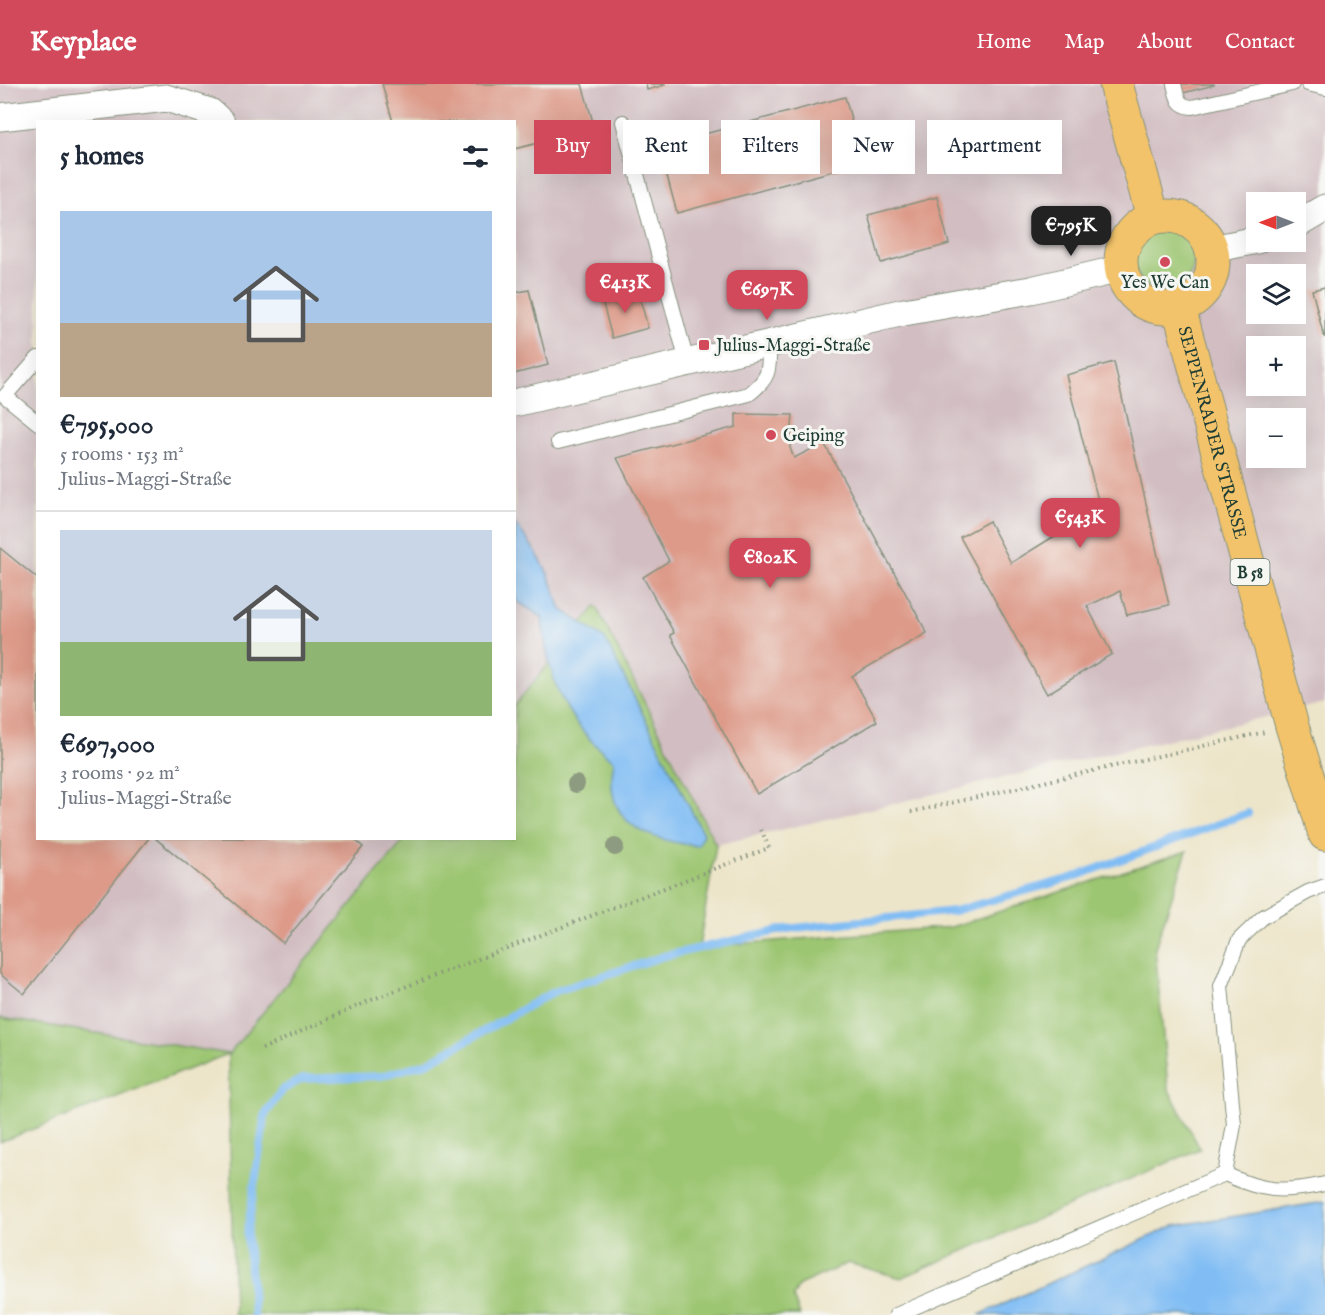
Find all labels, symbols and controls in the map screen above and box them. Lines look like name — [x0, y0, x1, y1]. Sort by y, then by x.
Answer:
text: Keyplace — [30, 25, 137, 60]
text: Home — [976, 29, 1031, 56]
text: Map — [1064, 29, 1104, 56]
text: About — [1137, 29, 1192, 56]
text: Contact — [1225, 29, 1295, 56]
chip: Buy — [534, 120, 611, 174]
chip: Rent — [623, 120, 709, 174]
chip: Filters — [721, 120, 820, 174]
chip: New — [832, 120, 915, 174]
chip: Apartment — [927, 120, 1062, 174]
text: 5 homes — [60, 140, 144, 173]
icon: filters — [459, 140, 492, 173]
north arrow — [1246, 192, 1306, 252]
map controls — [1246, 192, 1306, 468]
pin: €795K — [1029, 206, 1113, 257]
text: €795K — [1045, 213, 1097, 238]
icon: home — [222, 250, 330, 358]
marker: Yes We Can — [1158, 255, 1172, 269]
pin: €413K — [583, 263, 667, 314]
button: layers — [1246, 264, 1306, 324]
text: €413K — [600, 270, 650, 295]
pin: €697K — [725, 270, 809, 321]
place label: Yes We Can — [1121, 272, 1210, 295]
text: €697K — [741, 277, 793, 302]
street label: SEPPENRADER STRASSE — [1171, 324, 1251, 542]
place label: Julius-Maggi-Straße — [714, 335, 871, 358]
button: + — [1246, 336, 1306, 396]
marker: Julius-Maggi-Straße — [697, 338, 711, 352]
button: − — [1246, 408, 1306, 468]
text: €795,000 — [60, 409, 153, 442]
place label: Geiping — [783, 425, 844, 448]
marker: Geiping — [764, 428, 778, 442]
text: 5 rooms · 153 m² — [60, 442, 184, 467]
text: Julius-Maggi-Straße — [60, 467, 232, 492]
pin: €543K — [1038, 498, 1122, 549]
text: €543K — [1055, 505, 1105, 530]
pin: €802K — [728, 538, 812, 589]
text: €802K — [743, 545, 797, 570]
road number: B 58 — [1230, 559, 1270, 585]
icon: home — [222, 569, 330, 677]
text: €697,000 — [60, 728, 155, 761]
text: 3 rooms · 92 m² — [60, 761, 180, 786]
text: Julius-Maggi-Straße — [60, 786, 232, 811]

